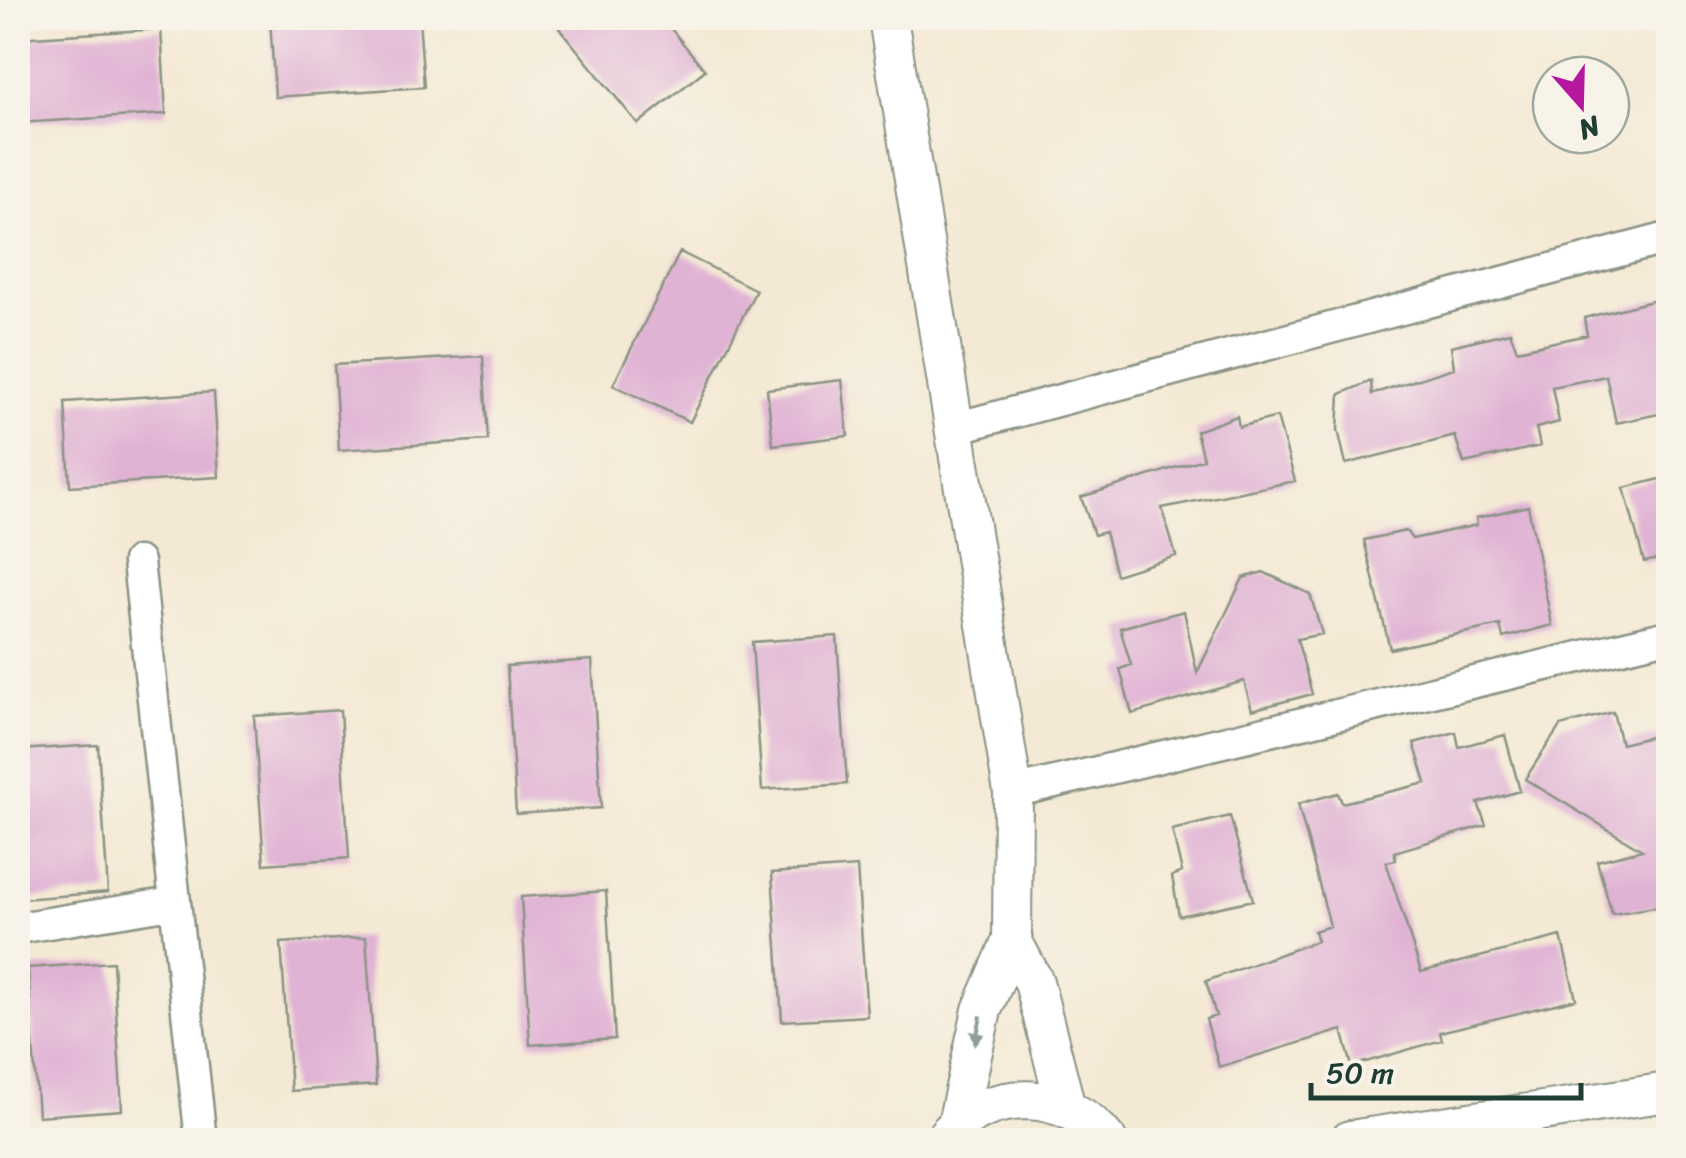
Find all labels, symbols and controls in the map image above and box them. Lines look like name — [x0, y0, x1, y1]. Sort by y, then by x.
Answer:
north arrow — [1531, 55, 1631, 155]
text: N — [1571, 101, 1608, 155]
one-way arrow — [969, 1015, 985, 1046]
scale bar — [1311, 1038, 1581, 1100]
text: 50 m — [1326, 1046, 1394, 1100]

